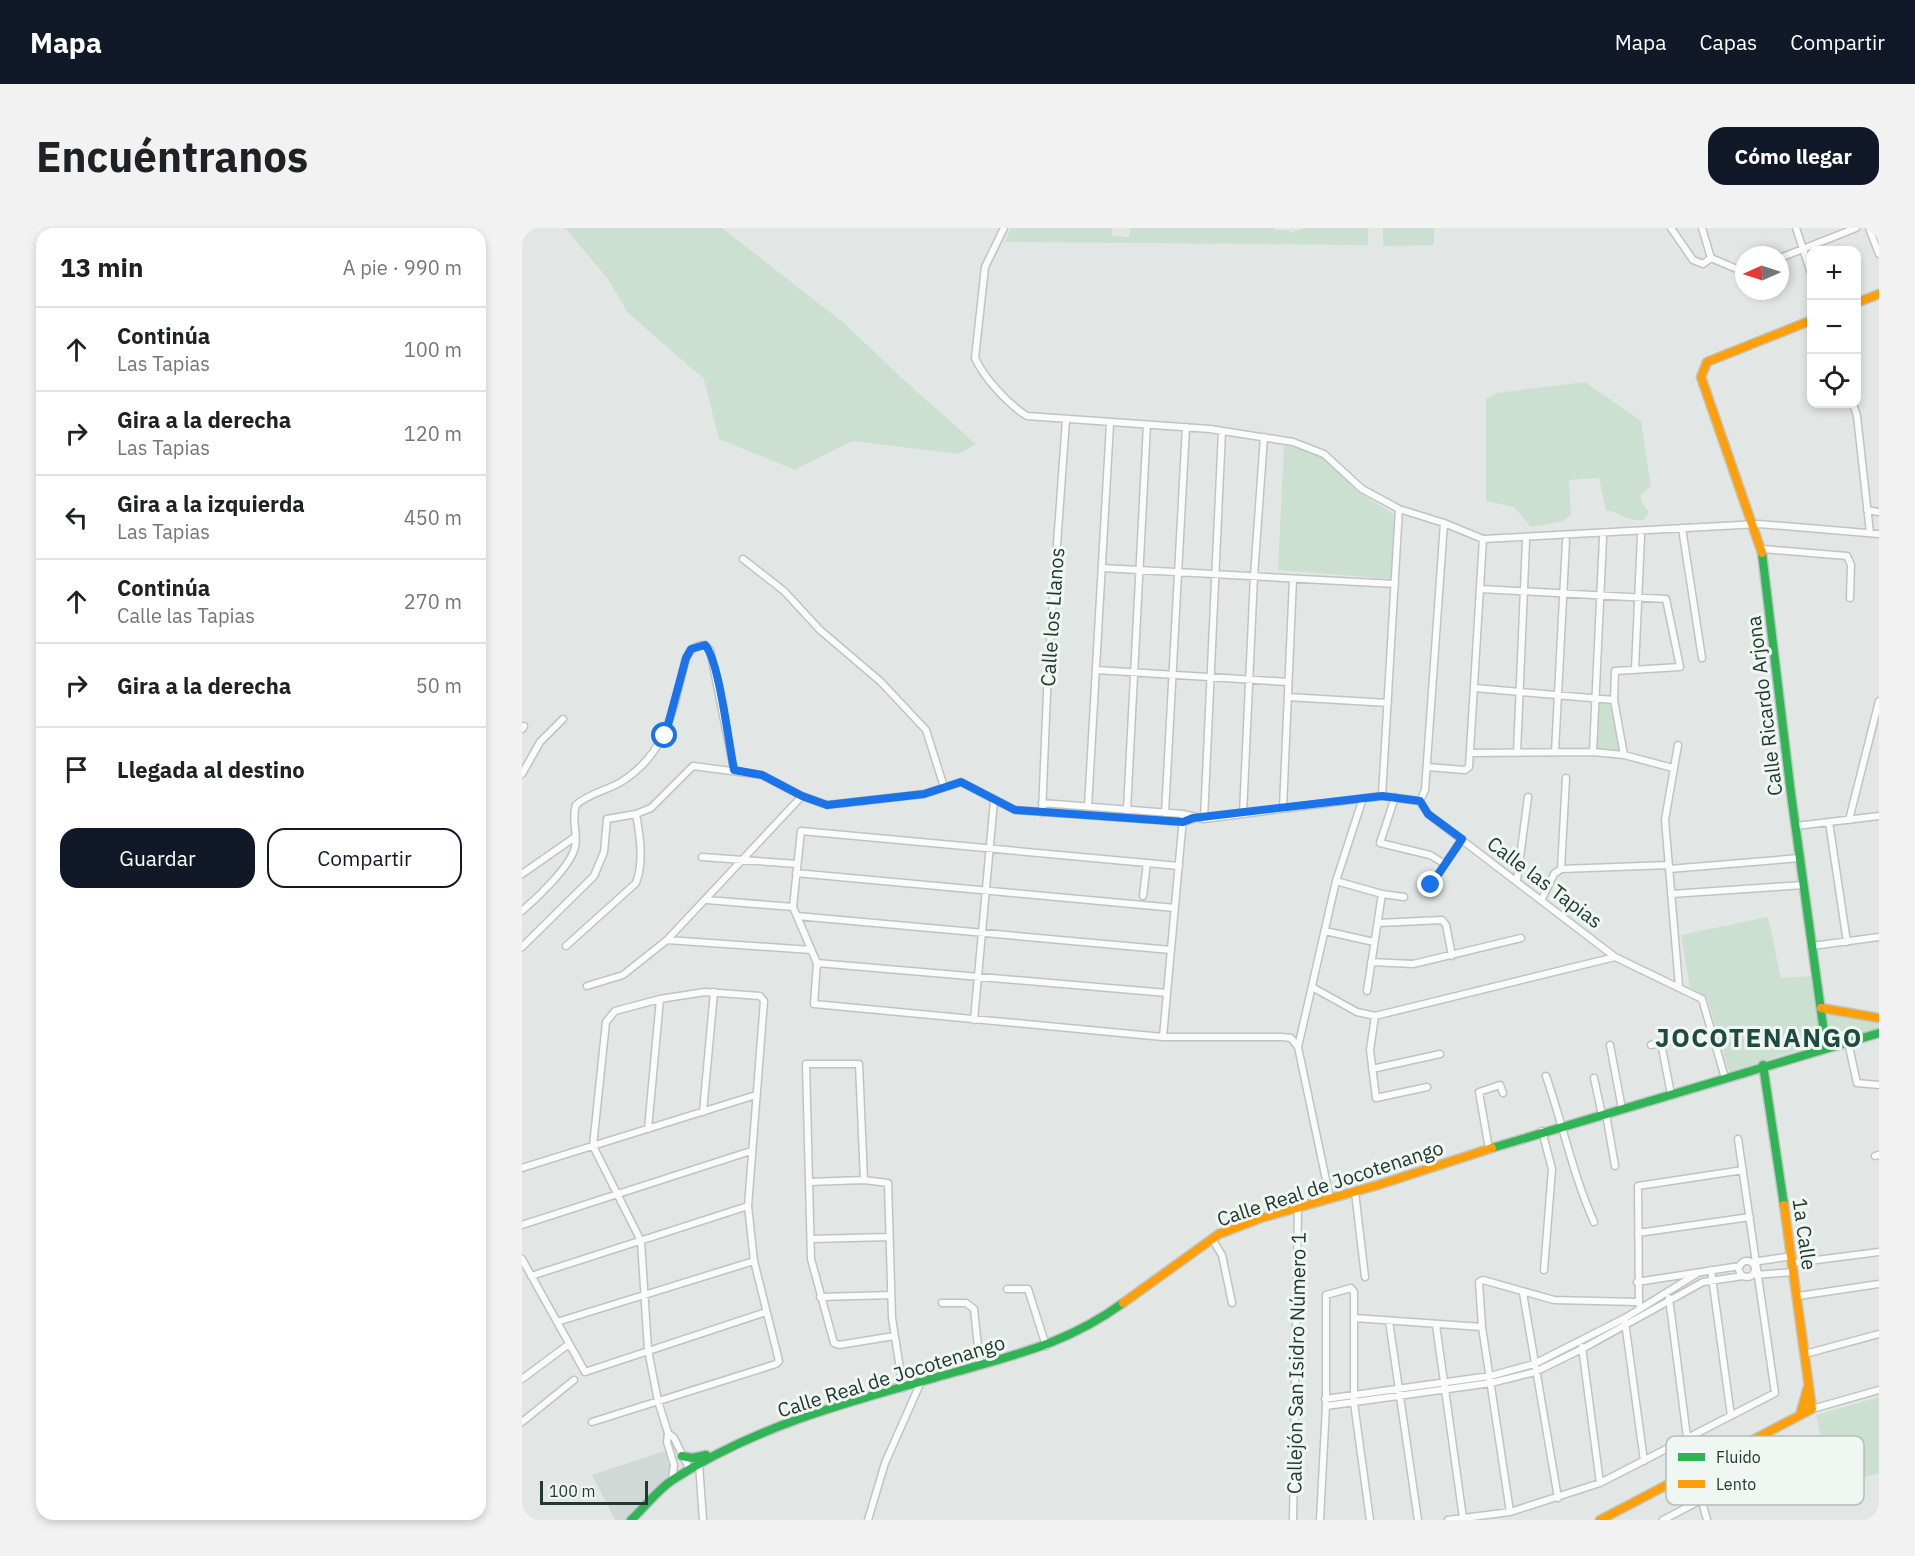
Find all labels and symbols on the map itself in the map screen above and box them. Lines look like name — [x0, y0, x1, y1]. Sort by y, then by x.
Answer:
north arrow — [1735, 246, 1789, 300]
street label: Calle los Llanos — [1034, 547, 1070, 687]
street label: Calle Ricardo Arjona — [1740, 614, 1788, 798]
route start — [651, 722, 677, 748]
street label: Calle las Tapias — [1482, 830, 1608, 934]
route end — [1417, 871, 1443, 897]
district label: JOCOTENANGO — [1655, 1020, 1863, 1054]
street label: Calle Real de Jocotenango — [1213, 1134, 1447, 1232]
street label: 1a Calle — [1787, 1196, 1823, 1272]
street label: Callejón San Isidro Número 1 — [1280, 1232, 1312, 1494]
street label: Calle Real de Jocotenango — [774, 1328, 1008, 1424]
legend — [1666, 1436, 1864, 1505]
text: Fluido — [1716, 1447, 1761, 1467]
text: Lento — [1716, 1474, 1756, 1494]
scale bar — [540, 1478, 648, 1506]

